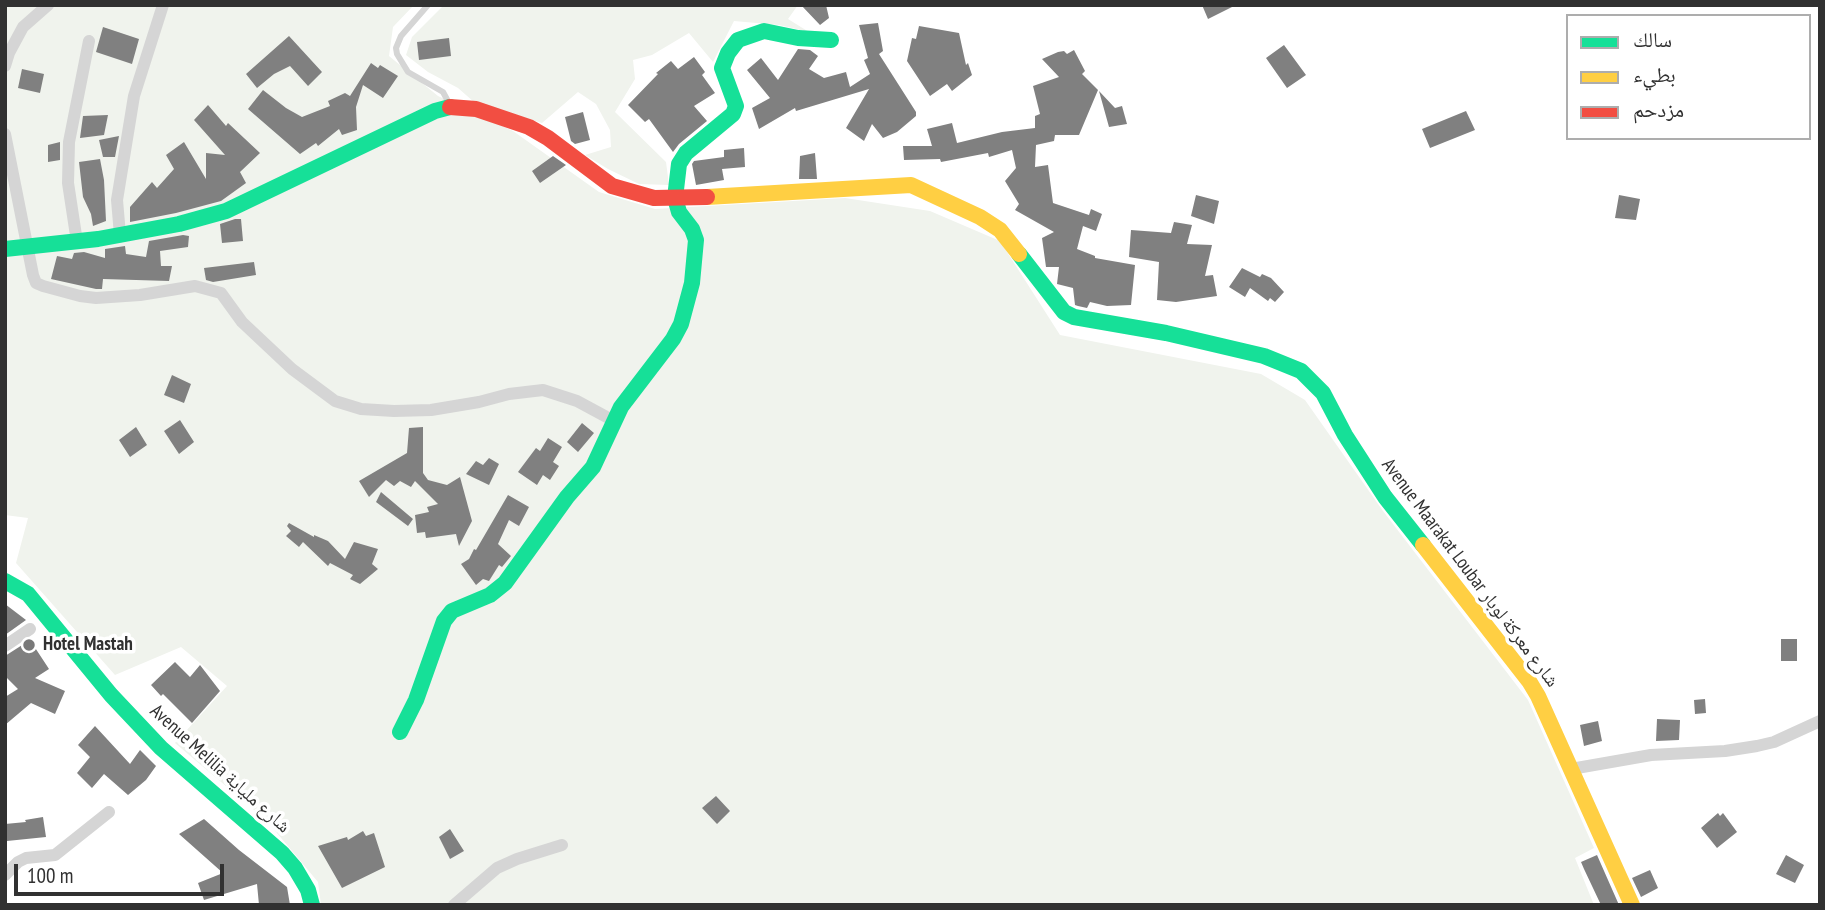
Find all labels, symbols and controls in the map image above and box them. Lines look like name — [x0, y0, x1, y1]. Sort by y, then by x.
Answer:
legend — [1566, 14, 1811, 140]
text: سالك — [1633, 26, 1672, 53]
text: بطيء — [1633, 61, 1676, 88]
text: مزدحم — [1633, 96, 1684, 123]
street label: Avenue Maarakat Loubar شارع معركة لوبار — [1377, 454, 1563, 692]
place label: Hotel Mastah — [43, 634, 133, 656]
marker: Hotel Mastah — [21, 637, 37, 653]
street label: Avenue Melilia شارع ملياية — [145, 700, 295, 838]
scale bar — [18, 850, 228, 894]
text: 100 m — [27, 862, 73, 889]

